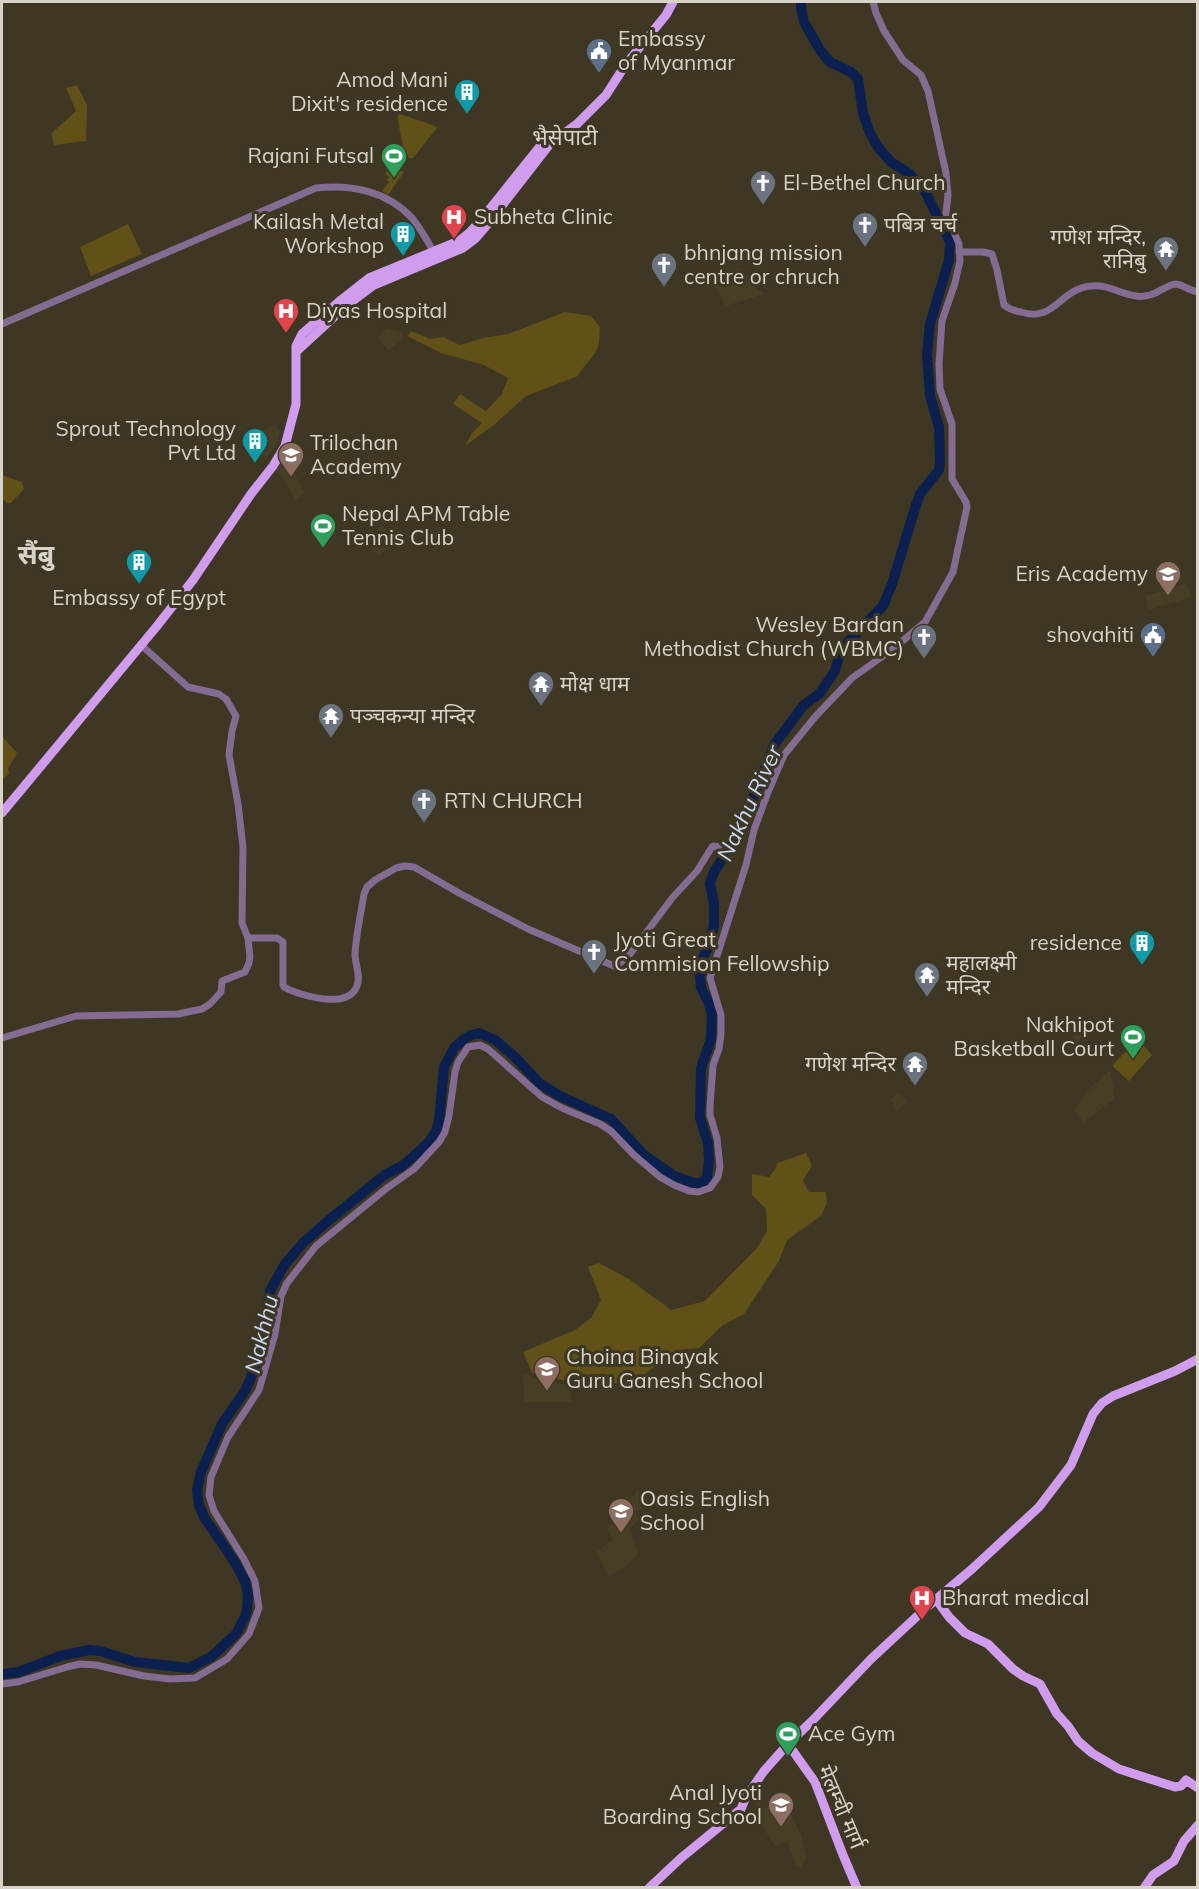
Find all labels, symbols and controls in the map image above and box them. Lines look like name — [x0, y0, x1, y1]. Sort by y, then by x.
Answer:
place label: Embassy of Myanmar — [618, 25, 735, 75]
public building icon: Embassy of Myanmar — [584, 36, 614, 74]
place label: Amod Mani Dixit's residence — [291, 66, 448, 116]
building icon: Amod Mani Dixit's residence — [452, 77, 482, 115]
district label: भैसेपाटी — [532, 123, 598, 151]
sports icon: Rajani Futsal — [379, 141, 409, 179]
place label: Rajani Futsal — [247, 142, 374, 168]
church icon: El-Bethel Church — [748, 168, 778, 206]
place label: El-Bethel Church — [783, 169, 946, 195]
hospital icon: Subheta Clinic — [439, 202, 469, 240]
place label: Subheta Clinic — [474, 203, 613, 229]
place label: Kailash Metal Workshop — [253, 208, 384, 258]
church icon: पबित्र चर्च — [850, 210, 880, 248]
place label: पबित्र चर्च — [884, 211, 958, 237]
building icon: Kailash Metal Workshop — [388, 219, 418, 257]
place label: गणेश मन्दिर, रानिबु — [1050, 223, 1147, 274]
temple icon: गणेश मन्दिर, रानिबु — [1151, 234, 1181, 272]
place label: bhnjang mission centre or chruch — [684, 239, 843, 289]
church icon: bhnjang mission centre or chruch — [649, 250, 679, 288]
hospital icon: Diyas Hospital — [271, 296, 301, 334]
place label: Diyas Hospital — [306, 297, 447, 323]
place label: Sprout Technology Pvt Ltd — [56, 415, 236, 465]
building icon: Sprout Technology Pvt Ltd — [240, 426, 270, 464]
place label: Trilochan Academy — [310, 429, 402, 479]
school or university icon: Trilochan Academy — [276, 440, 306, 478]
place label: Nepal APM Table Tennis Club — [342, 500, 510, 550]
sports icon: Nepal APM Table Tennis Club — [308, 511, 338, 549]
district label: सैंबु — [18, 537, 56, 571]
building icon: Embassy of Egypt — [124, 547, 154, 585]
school or university icon: Eris Academy — [1153, 559, 1183, 597]
place label: Eris Academy — [1015, 560, 1148, 586]
place label: Embassy of Egypt — [52, 584, 226, 610]
place label: Wesley Bardan Methodist Church (WBMC) — [644, 611, 904, 661]
public building icon: shovahiti — [1138, 620, 1168, 658]
place label: shovahiti — [1046, 621, 1134, 647]
church icon: Wesley Bardan Methodist Church (WBMC) — [909, 622, 939, 660]
temple icon: मोक्ष धाम — [526, 669, 556, 707]
place label: मोक्ष धाम — [560, 670, 630, 696]
temple icon: पञ्चकन्या मन्दिर — [316, 701, 346, 739]
place label: पञ्चकन्या मन्दिर — [350, 702, 476, 728]
water label: Nakhu River — [710, 740, 788, 865]
church icon: RTN CHURCH — [409, 786, 439, 824]
place label: RTN CHURCH — [444, 787, 583, 813]
place label: Jyoti Great Commision Fellowship — [614, 926, 830, 976]
building icon: residence — [1127, 928, 1157, 966]
place label: residence — [1030, 929, 1122, 955]
church icon: Jyoti Great Commision Fellowship — [579, 937, 609, 975]
place label: महालक्ष्मी मन्दिर — [946, 949, 1017, 999]
temple icon: महालक्ष्मी मन्दिर — [912, 960, 942, 998]
place label: Nakhipot Basketball Court — [953, 1011, 1114, 1061]
sports icon: Nakhipot Basketball Court — [1118, 1022, 1148, 1060]
temple icon: गणेश मन्दिर — [900, 1049, 930, 1087]
place label: गणेश मन्दिर — [805, 1050, 896, 1076]
water label: Nakhhu — [238, 1292, 284, 1376]
place label: Choina Binayak Guru Ganesh School — [566, 1343, 763, 1393]
school or university icon: Choina Binayak Guru Ganesh School — [532, 1354, 562, 1392]
place label: Oasis English School — [640, 1485, 770, 1535]
school or university icon: Oasis English School — [606, 1496, 636, 1534]
hospital icon: Bharat medical — [907, 1583, 937, 1621]
place label: Bharat medical — [942, 1584, 1090, 1610]
sports icon: Ace Gym — [773, 1719, 803, 1757]
place label: Ace Gym — [808, 1720, 895, 1746]
street label: मेलम्ची मार्ग — [813, 1761, 872, 1853]
place label: Anal Jyoti Boarding School — [603, 1779, 762, 1829]
school or university icon: Anal Jyoti Boarding School — [766, 1790, 796, 1828]

